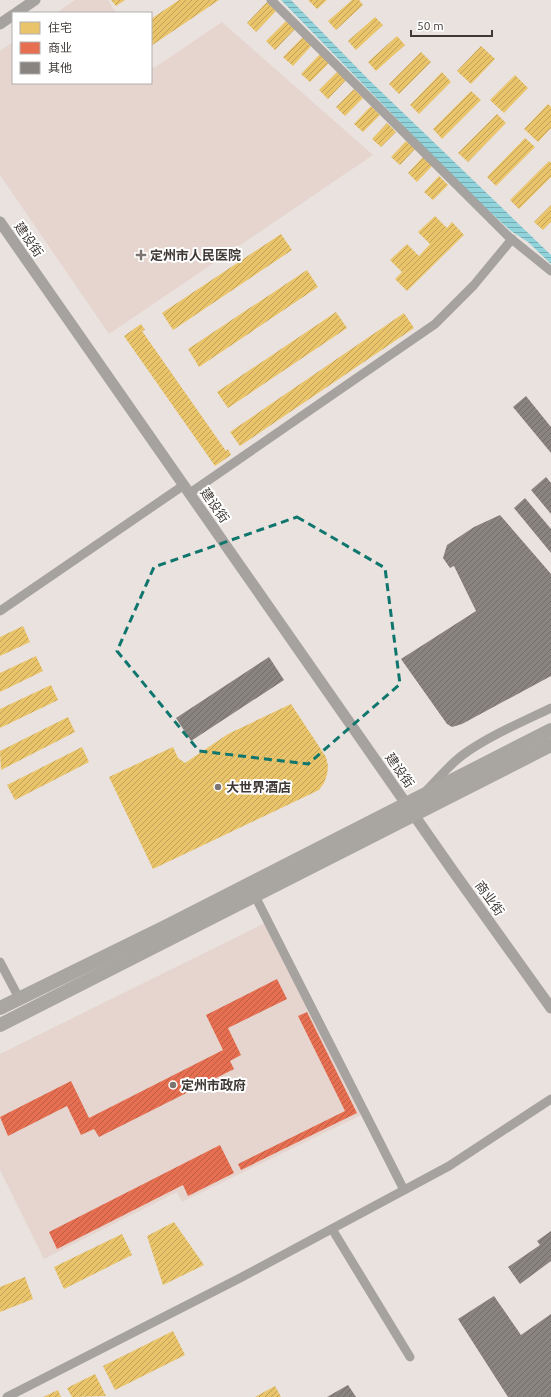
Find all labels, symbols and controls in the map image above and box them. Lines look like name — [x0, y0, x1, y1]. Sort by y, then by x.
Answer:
legend — [12, 12, 152, 84]
scale bar — [411, 12, 492, 38]
text: 50 m — [417, 19, 444, 32]
text: 住宅 — [48, 21, 72, 34]
text: 商业 — [48, 41, 72, 54]
text: 其他 — [48, 61, 72, 74]
street label: 建设街 — [12, 219, 46, 259]
place label: 定州市人民医院 — [150, 248, 241, 262]
marker: 定州市人民医院 — [135, 249, 147, 261]
street label: 建设街 — [198, 485, 232, 525]
street label: 建设街 — [383, 750, 417, 790]
place label: 大世界酒店 — [226, 780, 291, 794]
marker: 大世界酒店 — [213, 782, 223, 792]
street label: 商业街 — [473, 878, 507, 918]
place label: 定州市政府 — [181, 1078, 246, 1092]
marker: 定州市政府 — [168, 1080, 178, 1090]

